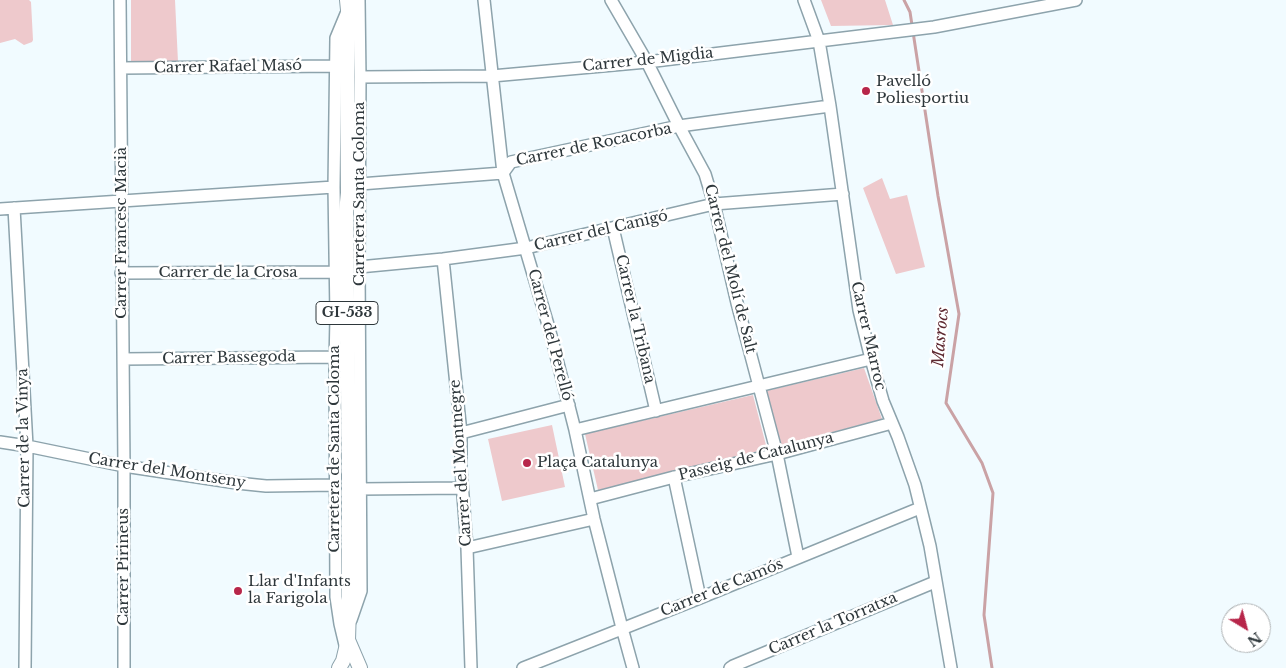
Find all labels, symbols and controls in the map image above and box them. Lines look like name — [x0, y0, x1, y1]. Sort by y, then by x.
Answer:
street label: Carrer de Migdia — [582, 44, 714, 76]
street label: Carrer Rafael Masó — [154, 57, 302, 77]
place label: Pavelló Poliesportiu — [876, 73, 969, 108]
marker: Pavelló Poliesportiu — [860, 85, 872, 97]
street label: Carretera Santa Coloma — [351, 102, 369, 286]
street label: Carrer de Rocacorba — [515, 120, 673, 170]
street label: Carrer Francesc Macià — [113, 147, 131, 319]
street label: Carrer del Molí de Salt — [700, 182, 760, 356]
street label: Carrer del Canigó — [532, 207, 670, 255]
street label: Carrer la Tribana — [611, 253, 659, 385]
street label: Carrer de la Crosa — [158, 264, 298, 282]
street label: Carrer del Perelló — [524, 267, 576, 403]
street label: Carrer Marroc — [847, 280, 889, 392]
road number: GI-533 — [316, 302, 378, 324]
water label: Masrocs — [929, 306, 953, 368]
street label: Carretera de Santa Coloma — [326, 345, 344, 553]
street label: Carrer Bassegoda — [162, 348, 296, 368]
street label: Carrer de la Vinya — [14, 368, 34, 508]
street label: Carrer del Montnegre — [446, 379, 476, 547]
street label: Passeig de Catalunya — [677, 429, 835, 485]
street label: Carrer del Montseny — [87, 450, 247, 492]
place label: Plaça Catalunya — [537, 454, 658, 472]
marker: Plaça Catalunya — [521, 457, 533, 469]
street label: Carrer Pirineus — [115, 508, 133, 626]
street label: Carrer de Camós — [658, 555, 786, 621]
place label: Llar d'Infants la Farigola — [248, 573, 351, 608]
marker: Llar d'Infants la Farigola — [232, 585, 244, 597]
street label: Carrer la Torratxa — [766, 589, 900, 659]
north arrow — [1221, 603, 1271, 653]
text: N — [1244, 628, 1265, 650]

